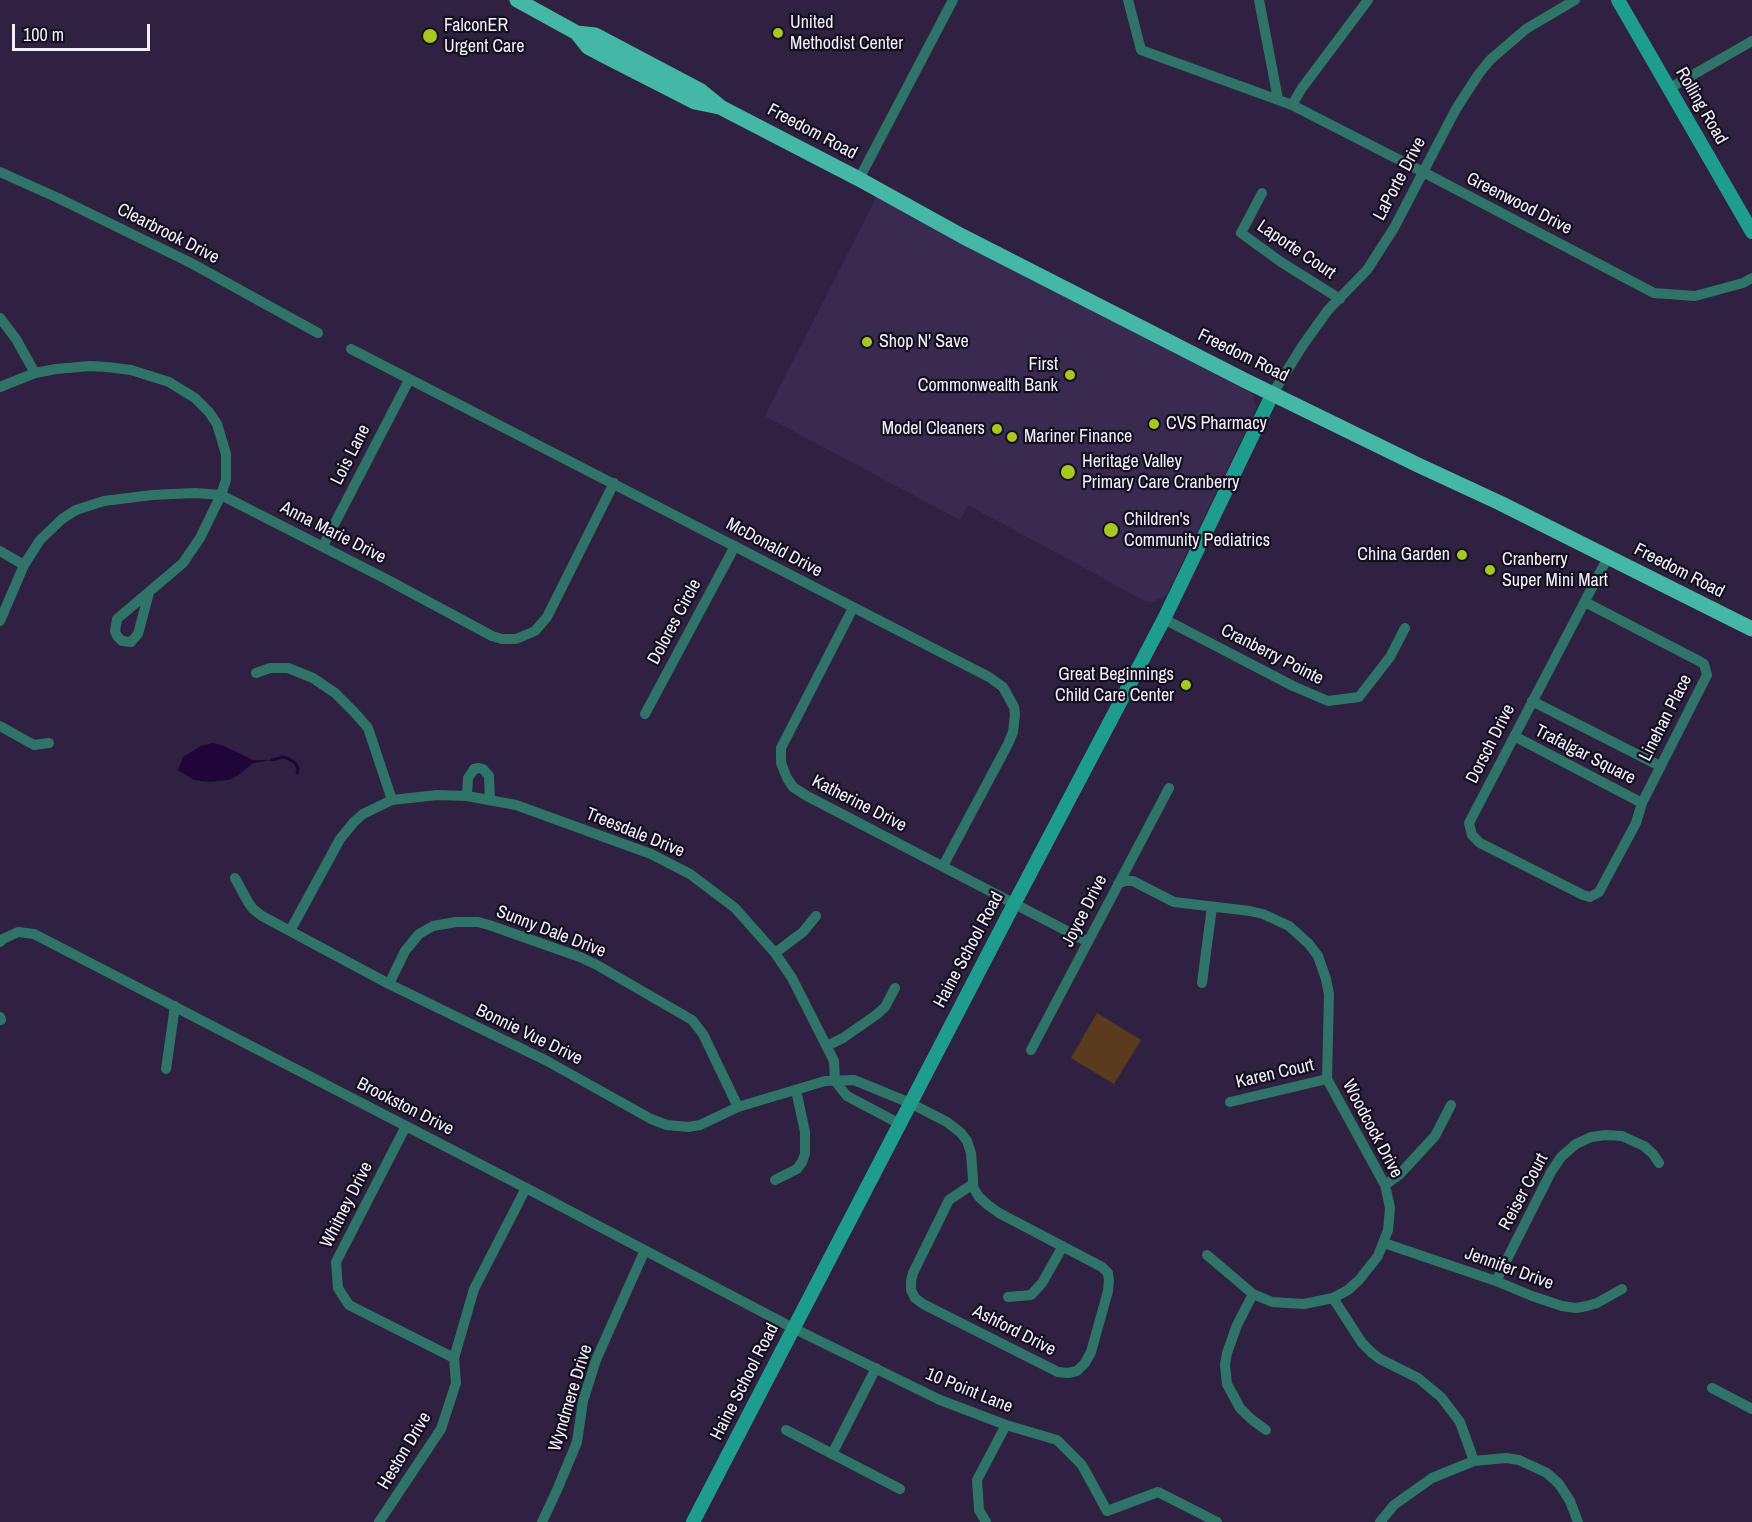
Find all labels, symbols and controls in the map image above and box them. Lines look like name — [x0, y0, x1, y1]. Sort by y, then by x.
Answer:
scale bar — [15, 12, 153, 50]
place label: United Methodist Center — [790, 12, 903, 54]
place label: FalconER Urgent Care — [444, 15, 524, 57]
text: 100 m — [23, 22, 64, 47]
marker: United Methodist Center — [771, 26, 785, 40]
marker: FalconER Urgent Care — [421, 27, 439, 45]
street label: Rolling Road — [1670, 64, 1732, 148]
street label: Freedom Road — [763, 99, 861, 165]
street label: LaPorte Drive — [1369, 134, 1431, 224]
street label: Greenwood Drive — [1463, 168, 1575, 240]
street label: Clearbrook Drive — [113, 199, 223, 269]
street label: Laporte Court — [1253, 216, 1339, 284]
street label: Freedom Road — [1194, 325, 1292, 387]
place label: Shop N' Save — [879, 331, 969, 353]
marker: Shop N' Save — [860, 335, 874, 349]
place label: First Commonwealth Bank — [918, 354, 1058, 397]
marker: First Commonwealth Bank — [1063, 368, 1077, 382]
place label: CVS Pharmacy — [1166, 413, 1267, 435]
marker: CVS Pharmacy — [1147, 417, 1161, 431]
place label: Model Cleaners — [882, 418, 985, 440]
street label: Lois Lane — [327, 421, 375, 489]
marker: Model Cleaners — [990, 422, 1004, 436]
place label: Mariner Finance — [1024, 426, 1132, 448]
marker: Mariner Finance — [1005, 430, 1019, 444]
place label: Heritage Valley Primary Care Cranberry — [1082, 451, 1239, 494]
marker: Heritage Valley Primary Care Cranberry — [1059, 463, 1077, 481]
street label: Anna Marie Drive — [277, 497, 389, 569]
place label: Children's Community Pediatrics — [1124, 509, 1270, 552]
street label: McDonald Drive — [722, 514, 826, 582]
marker: Children's Community Pediatrics — [1102, 521, 1120, 539]
street label: Freedom Road — [1630, 539, 1728, 603]
place label: China Garden — [1357, 544, 1450, 566]
marker: China Garden — [1455, 548, 1469, 562]
place label: Cranberry Super Mini Mart — [1502, 549, 1608, 592]
marker: Cranberry Super Mini Mart — [1483, 563, 1497, 577]
street label: Dolores Circle — [644, 576, 706, 668]
street label: Cranberry Pointe — [1217, 620, 1327, 690]
place label: Great Beginnings Child Care Center — [1055, 664, 1174, 706]
street label: Linehan Place — [1635, 671, 1697, 765]
marker: Great Beginnings Child Care Center — [1179, 678, 1193, 692]
street label: Dorsch Drive — [1462, 701, 1520, 787]
street label: Trafalgar Square — [1531, 720, 1639, 790]
street label: Katherine Drive — [808, 771, 910, 837]
street label: Treesdale Drive — [583, 803, 687, 863]
street label: Joyce Drive — [1058, 871, 1112, 951]
street label: Haine School Road — [929, 888, 1009, 1012]
street label: Sunny Dale Drive — [493, 901, 609, 963]
street label: Bonnie Vue Drive — [472, 1000, 586, 1070]
street label: Karen Court — [1234, 1055, 1316, 1093]
street label: Brookston Drive — [353, 1073, 457, 1141]
street label: Woodcock Drive — [1337, 1076, 1407, 1182]
street label: Reiser Court — [1495, 1150, 1553, 1234]
street label: Whitney Drive — [316, 1158, 378, 1252]
street label: Jennifer Drive — [1462, 1243, 1556, 1295]
street label: Ashford Drive — [969, 1301, 1059, 1361]
street label: Haine School Road — [706, 1320, 784, 1444]
street label: Wyndmere Drive — [545, 1342, 597, 1454]
street label: 10 Point Lane — [922, 1364, 1016, 1418]
street label: Heston Drive — [374, 1409, 436, 1493]

